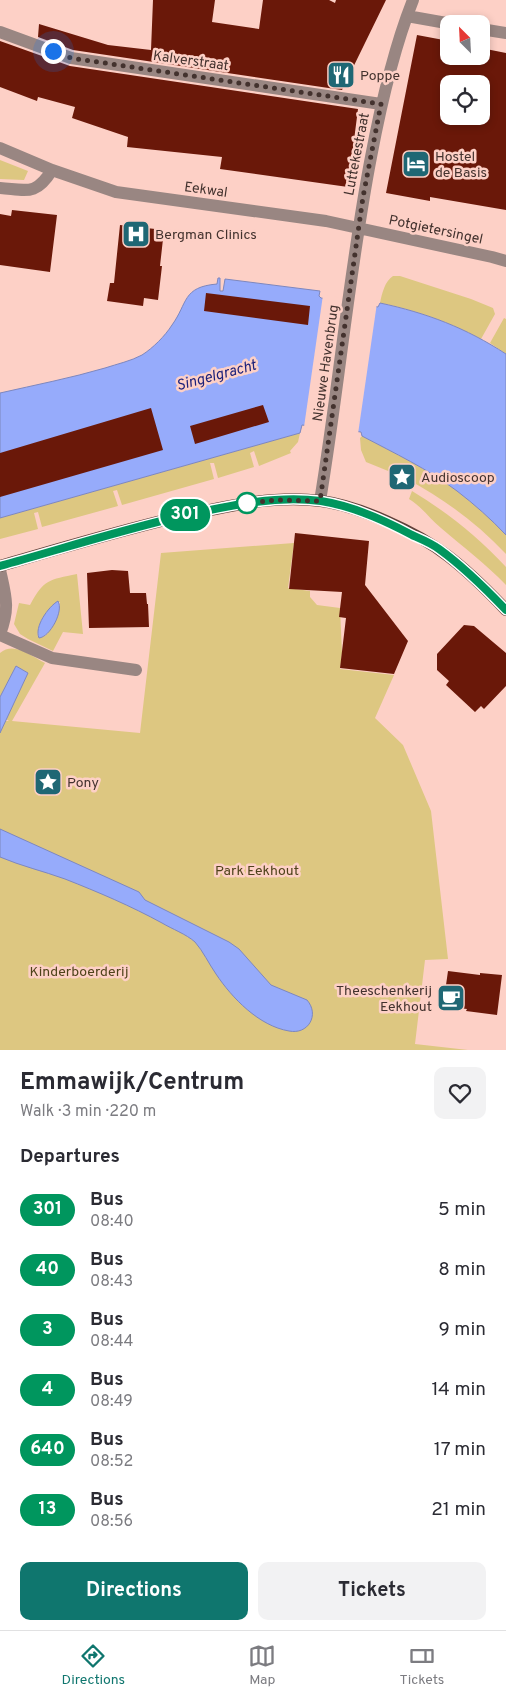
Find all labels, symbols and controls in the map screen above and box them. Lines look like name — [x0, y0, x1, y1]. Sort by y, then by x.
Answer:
north arrow — [440, 15, 490, 65]
map controls — [440, 15, 490, 125]
your location — [41, 39, 66, 64]
street label: Kalverstraat — [152, 48, 230, 75]
restaurant icon: Poppe — [326, 60, 356, 90]
place label: Poppe — [360, 68, 400, 85]
button: locate — [440, 75, 490, 125]
street label: Luttekestraat — [341, 111, 374, 197]
hotel icon: Hostel de Basis — [401, 149, 431, 179]
place label: Hostel de Basis — [435, 149, 487, 182]
street label: Eekwal — [183, 179, 229, 202]
street label: Potgietersingel — [387, 212, 484, 249]
hospital icon: Bergman Clinics — [121, 219, 151, 249]
place label: Bergman Clinics — [155, 227, 257, 244]
street label: Nieuwe Havenbrug — [310, 304, 343, 423]
water label: Singelgracht — [174, 356, 259, 396]
place icon: Audioscoop — [387, 462, 417, 492]
place label: Audioscoop — [421, 470, 495, 487]
unlabelled marker — [236, 492, 258, 514]
line badge: 301 — [156, 499, 214, 531]
text: 301 — [170, 503, 200, 526]
place icon: Pony — [33, 767, 63, 797]
place label: Pony — [67, 775, 99, 792]
park label: Park Eekhout — [215, 863, 299, 880]
park label: Kinderboerderij — [29, 964, 129, 981]
place label: Theeschenkerij Eekhout — [336, 983, 432, 1016]
cafe icon: Theeschenkerij Eekhout — [436, 983, 466, 1013]
button: heart — [434, 1067, 486, 1119]
text: Emmawijk/Centrum — [20, 1068, 244, 1098]
text: Walk · 3 min · 220 m — [20, 1102, 156, 1122]
text: Departures — [20, 1145, 120, 1169]
text: Bus — [90, 1188, 124, 1212]
text: 301 — [33, 1198, 62, 1221]
text: 5 min — [438, 1198, 486, 1222]
text: 08:40 — [90, 1212, 134, 1232]
text: Bus — [90, 1248, 124, 1272]
text: 40 — [36, 1258, 59, 1281]
text: 8 min — [438, 1258, 486, 1282]
text: 08:43 — [90, 1272, 133, 1292]
text: Bus — [90, 1308, 124, 1332]
text: 3 — [42, 1318, 53, 1341]
text: 9 min — [439, 1318, 486, 1342]
text: 08:44 — [90, 1332, 134, 1352]
text: Bus — [90, 1368, 124, 1392]
text: 4 — [42, 1378, 53, 1401]
text: 14 min — [431, 1378, 486, 1402]
text: 08:49 — [90, 1392, 133, 1412]
text: Bus — [90, 1428, 124, 1452]
text: 640 — [30, 1438, 65, 1461]
text: 17 min — [434, 1438, 486, 1462]
text: 08:52 — [90, 1452, 133, 1472]
text: Bus — [90, 1488, 124, 1512]
text: 13 — [39, 1498, 57, 1521]
text: 21 min — [431, 1498, 486, 1522]
text: 08:56 — [90, 1512, 133, 1532]
button: Directions — [20, 1562, 248, 1620]
button: Tickets — [258, 1562, 486, 1620]
tab: Directions — [62, 1642, 125, 1689]
tab: Map — [248, 1642, 276, 1689]
tab: Tickets — [400, 1642, 444, 1689]

